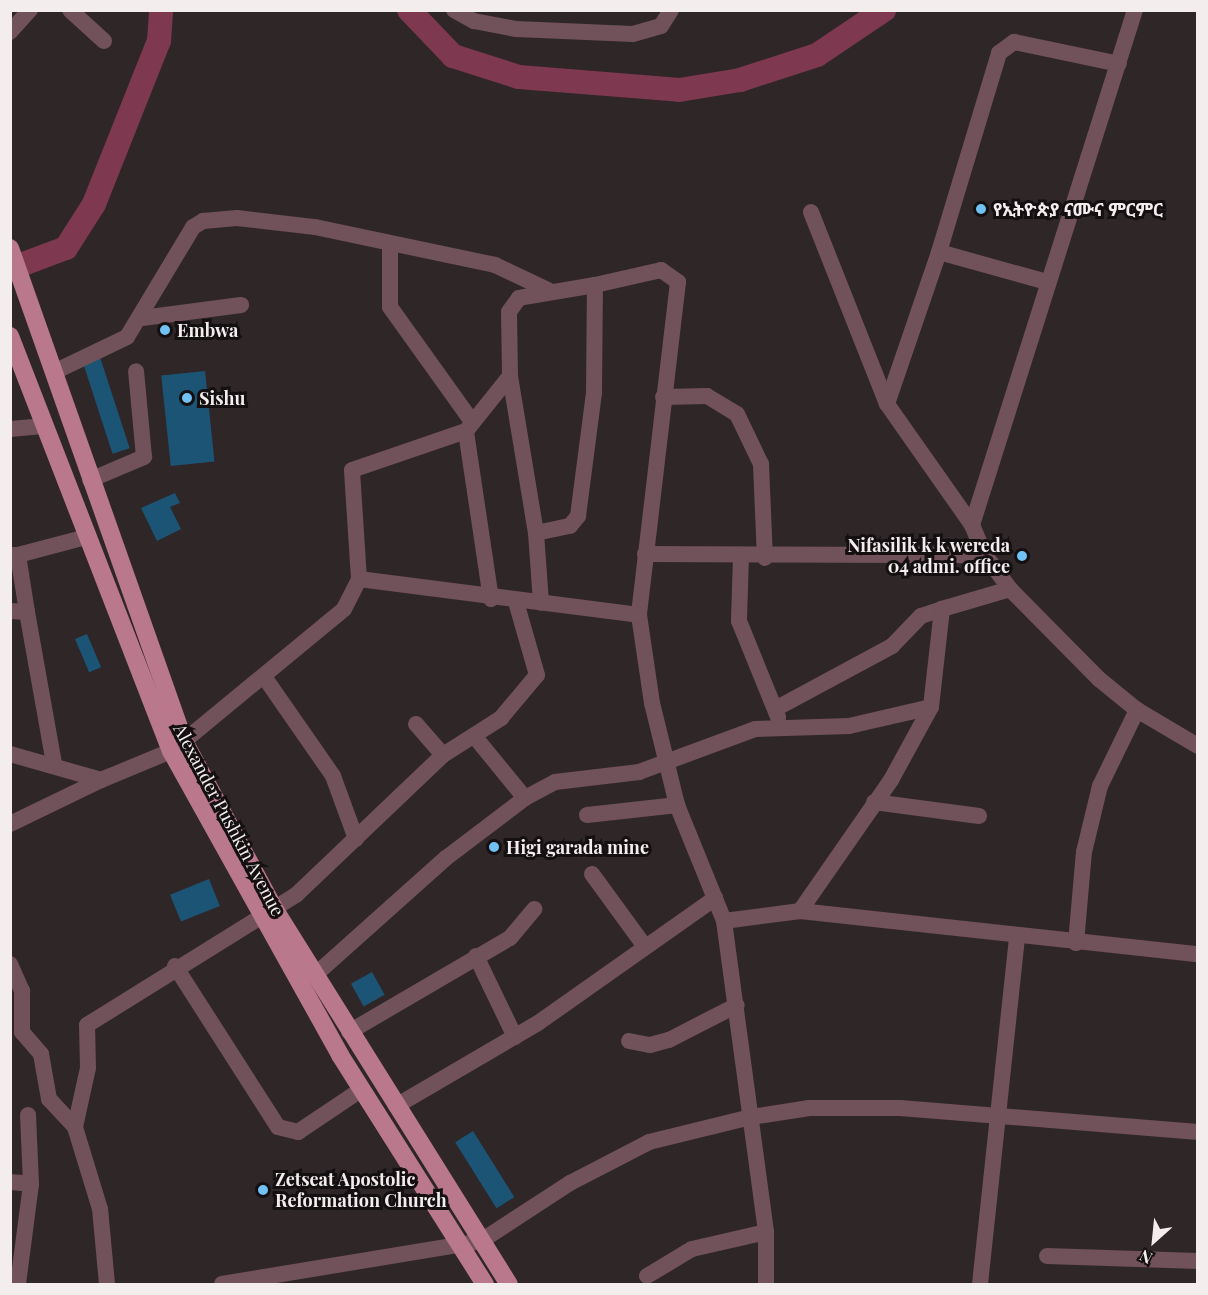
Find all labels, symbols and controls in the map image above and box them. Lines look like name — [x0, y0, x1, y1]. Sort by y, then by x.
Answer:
place label: የኢትዮጵያ ናሙና ምርምር — [993, 198, 1163, 220]
marker: የኢትዮጵያ ናሙና ምርምር — [974, 202, 988, 216]
place label: Embwa — [177, 319, 238, 341]
marker: Embwa — [158, 323, 172, 337]
place label: Sishu — [199, 387, 245, 409]
marker: Sishu — [180, 391, 194, 405]
place label: Nifasilik k k wereda 04 admi. office — [846, 535, 1010, 578]
marker: Nifasilik k k wereda 04 admi. office — [1015, 549, 1029, 563]
street label: Alexander Pushkin Avenue — [169, 720, 289, 920]
place label: Higi garada mine — [506, 836, 649, 858]
marker: Higi garada mine — [487, 840, 501, 854]
place label: Zetseat Apostolic Reformation Church — [275, 1169, 447, 1212]
marker: Zetseat Apostolic Reformation Church — [256, 1183, 270, 1197]
north arrow — [1124, 1211, 1184, 1271]
text: N — [1136, 1246, 1156, 1269]

